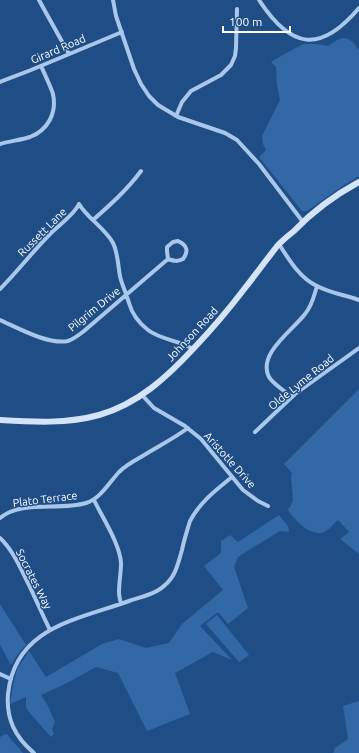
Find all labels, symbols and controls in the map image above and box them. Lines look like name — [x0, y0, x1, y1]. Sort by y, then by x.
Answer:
scale bar — [223, 8, 290, 34]
text: 100 m — [229, 15, 262, 28]
street label: Girard Road — [29, 32, 87, 66]
street label: Russett Lane — [15, 205, 69, 259]
street label: Pilgrim Drive — [66, 284, 122, 334]
street label: Johnson Road — [164, 304, 220, 364]
street label: Olde Lyme Road — [266, 352, 336, 412]
street label: Aristotle Drive — [202, 429, 258, 491]
street label: Plato Terrace — [12, 489, 78, 509]
street label: Socrates Way — [14, 547, 55, 612]

